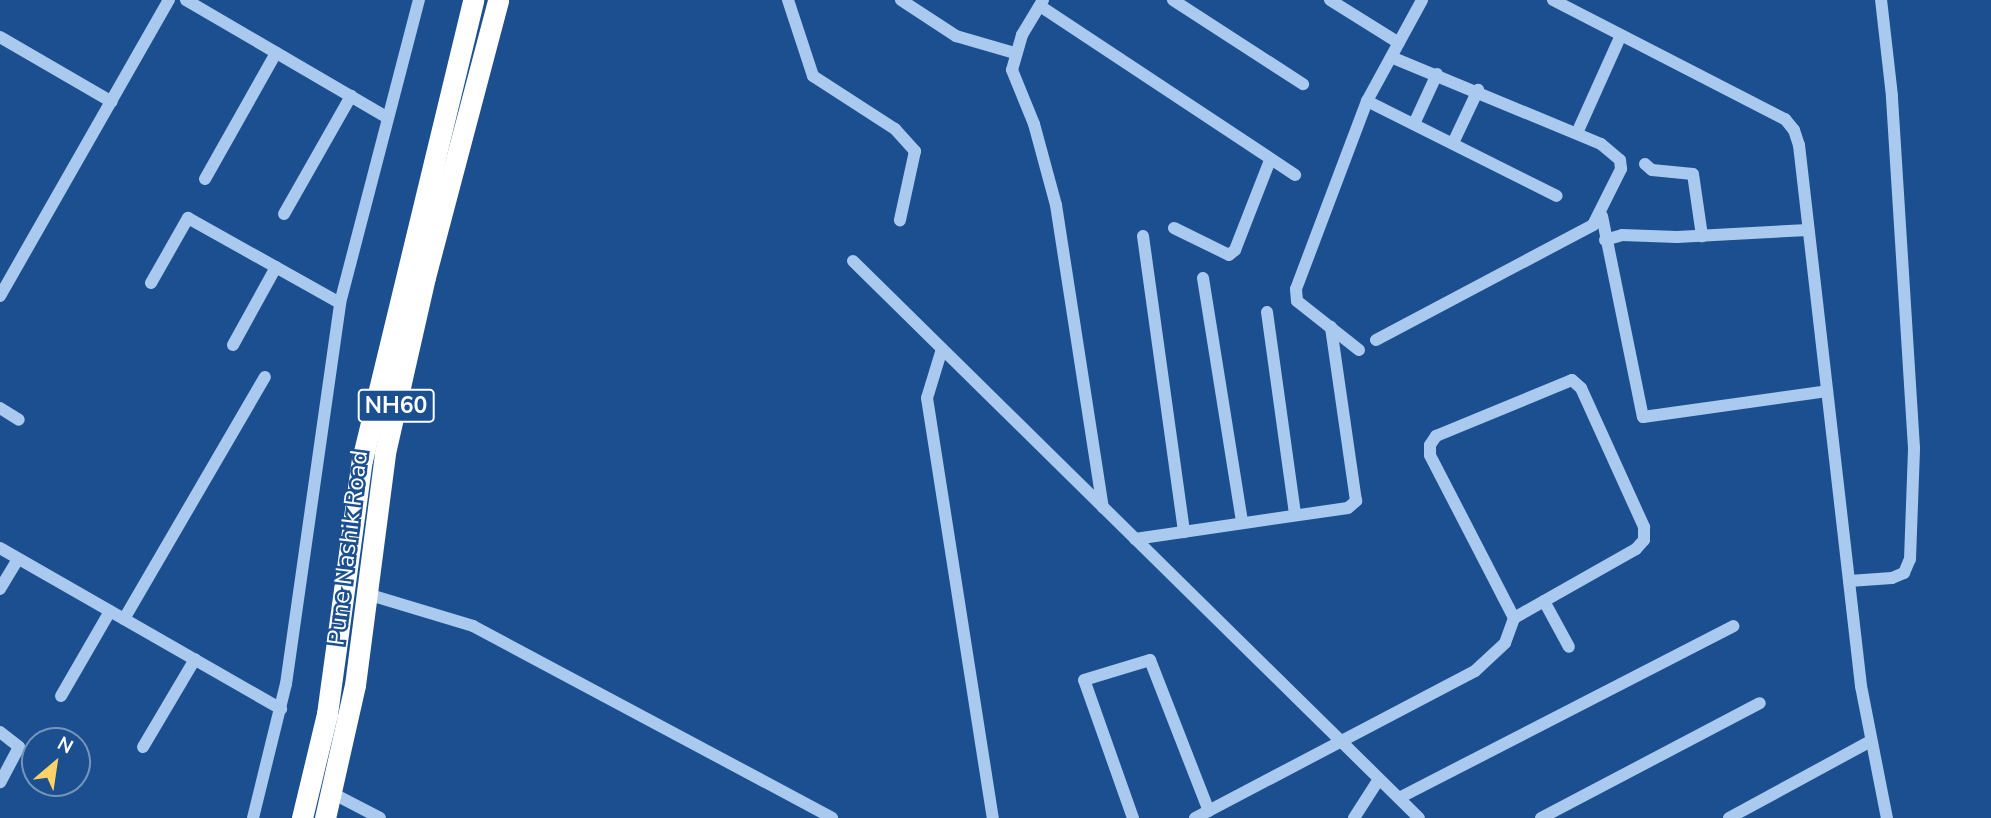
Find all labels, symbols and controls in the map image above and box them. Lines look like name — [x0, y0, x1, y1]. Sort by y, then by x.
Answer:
road number: NH60 — [358, 386, 434, 426]
street label: Pune Nashik Road — [322, 449, 374, 647]
north arrow — [21, 727, 91, 797]
text: N — [53, 731, 78, 760]

